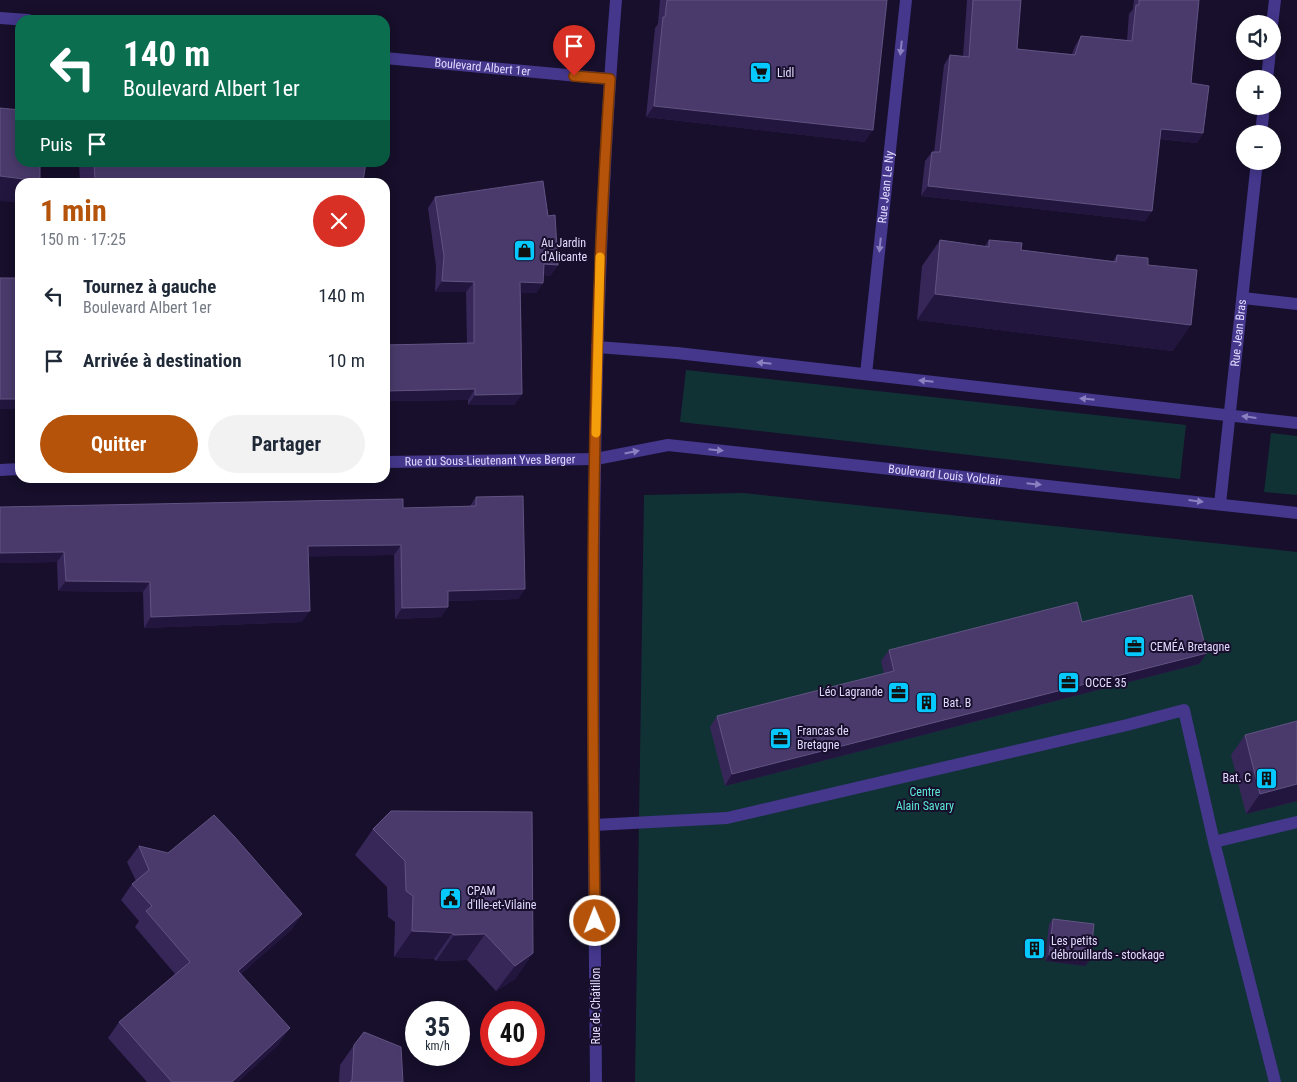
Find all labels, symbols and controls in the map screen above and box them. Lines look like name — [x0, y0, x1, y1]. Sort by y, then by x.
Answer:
map controls — [1236, 15, 1281, 170]
button: sound — [1236, 15, 1281, 60]
pin — [553, 25, 595, 76]
icon: arrive — [560, 32, 588, 60]
text: 140 m — [123, 34, 210, 75]
icon: left — [40, 35, 105, 100]
one-way arrow — [897, 41, 905, 57]
street label: Boulevard Albert 1er — [434, 56, 532, 79]
supermarket icon: Lidl — [749, 61, 773, 85]
place label: Lidl — [777, 66, 794, 80]
button: + — [1236, 70, 1281, 115]
text: Boulevard Albert 1er — [123, 76, 300, 101]
button: − — [1236, 125, 1281, 170]
icon: arrive — [83, 130, 111, 158]
text: Puis — [40, 133, 73, 156]
street label: Rue Jean Le Ny — [875, 150, 897, 224]
text: 1 min — [40, 193, 107, 228]
button: close — [313, 195, 365, 247]
text: 150 m · 17:25 — [40, 230, 126, 249]
place label: Au Jardin d'Alicante — [541, 236, 587, 264]
one-way arrow — [876, 237, 884, 253]
shop icon: Au Jardin d'Alicante — [513, 238, 537, 262]
text: Tournez à gauche — [83, 275, 216, 298]
icon: left — [40, 282, 68, 310]
text: 140 m — [318, 284, 365, 307]
text: Boulevard Albert 1er — [83, 298, 212, 317]
street label: Rue Jean Bras — [1228, 299, 1249, 367]
icon: arrive — [40, 347, 68, 375]
text: Arrivée à destination — [83, 349, 242, 372]
text: 10 m — [328, 349, 365, 372]
one-way arrow — [756, 359, 772, 367]
one-way arrow — [917, 377, 933, 385]
one-way arrow — [1079, 395, 1095, 403]
one-way arrow — [1240, 413, 1256, 421]
button: Quitter — [40, 415, 198, 473]
button: Partager — [208, 415, 365, 473]
one-way arrow — [709, 446, 725, 454]
one-way arrow — [624, 447, 640, 455]
street label: Rue du Sous-Lieutenant Yves Berger — [405, 452, 576, 469]
street label: Boulevard Louis Volclair — [888, 462, 1003, 488]
one-way arrow — [1027, 480, 1043, 488]
one-way arrow — [1188, 497, 1204, 505]
office icon: CEMÉA Bretagne — [1122, 635, 1146, 659]
place label: CEMÉA Bretagne — [1150, 639, 1230, 654]
office icon: OCCE 35 — [1057, 671, 1081, 695]
place label: OCCE 35 — [1085, 676, 1126, 690]
office icon: Léo Lagrande — [887, 680, 911, 704]
place label: Léo Lagrande — [819, 685, 883, 699]
building icon: Bat. B — [915, 691, 939, 715]
place label: Bat. B — [943, 696, 971, 710]
place label: Francas de Bretagne — [797, 724, 849, 752]
office icon: Francas de Bretagne — [769, 726, 793, 750]
building icon: Bat. C — [1255, 766, 1279, 790]
place label: Bat. C — [1222, 771, 1251, 785]
park label: Centre Alain Savary — [896, 785, 954, 813]
place label: CPAM d'Ille-et-Vilaine — [467, 884, 537, 912]
public building icon: CPAM d'Ille-et-Vilaine — [439, 886, 463, 910]
position arrow — [568, 894, 620, 946]
place label: Les petits débrouillards - stockage — [1051, 934, 1165, 962]
building icon: Les petits débrouillards - stockage — [1023, 936, 1047, 960]
street label: Rue de Châtillon — [589, 967, 603, 1044]
speed limit sign: 40 — [480, 1001, 545, 1066]
text: 35 — [425, 1013, 450, 1042]
text: km/h — [425, 1039, 450, 1053]

